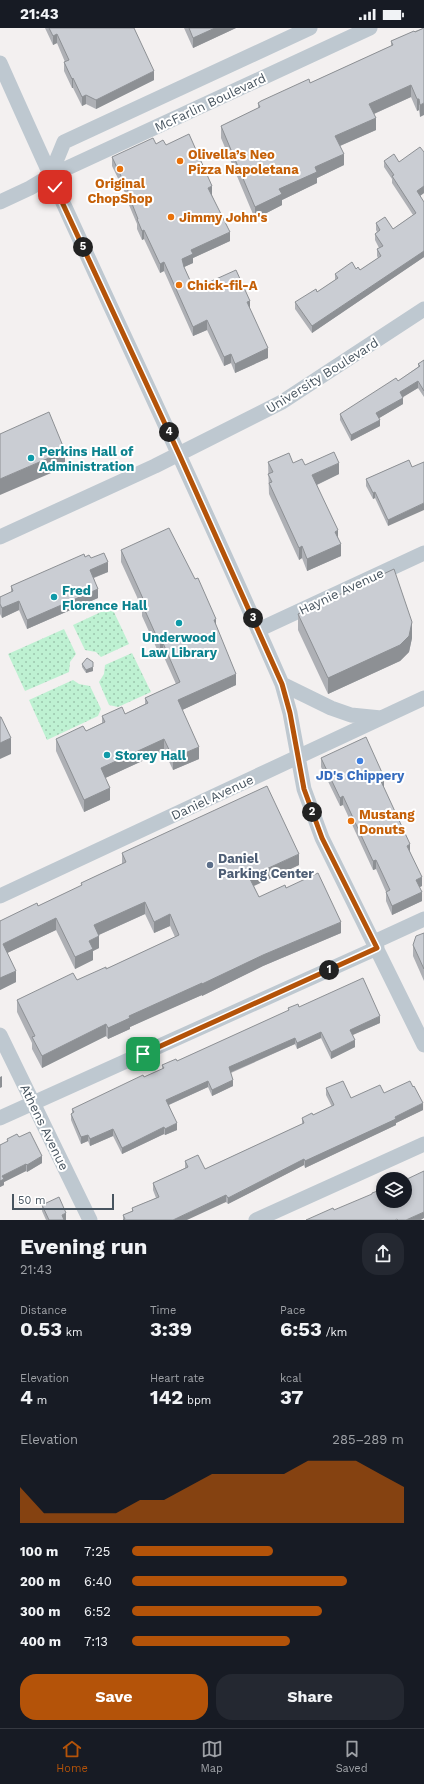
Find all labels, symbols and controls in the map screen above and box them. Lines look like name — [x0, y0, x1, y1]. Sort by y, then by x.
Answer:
text: 21:43 — [20, 5, 59, 23]
street label: McFarlin Boulevard — [152, 70, 268, 135]
place label: Olivella’s Neo Pizza Napoletana — [188, 147, 299, 177]
marker: Olivella’s Neo Pizza Napoletana — [175, 156, 185, 166]
marker: Original ChopShop — [115, 164, 125, 174]
pin — [38, 170, 72, 204]
icon: check — [44, 176, 66, 198]
place label: Original ChopShop — [87, 176, 153, 206]
place label: Jimmy John's — [179, 210, 267, 225]
marker: Jimmy John's — [166, 212, 176, 222]
pin: 5 — [73, 237, 93, 257]
text: 5 — [80, 240, 86, 253]
place label: Chick-fil-A — [187, 278, 258, 293]
marker: Chick-fil-A — [174, 280, 184, 290]
street label: University Boulevard — [263, 335, 381, 416]
pin: 4 — [159, 422, 179, 442]
text: 4 — [165, 425, 173, 438]
place label: Perkins Hall of Administration — [39, 444, 134, 474]
marker: Perkins Hall of Administration — [26, 453, 36, 463]
street label: Haynie Avenue — [296, 565, 386, 618]
place label: Fred Florence Hall — [62, 583, 148, 613]
marker: Fred Florence Hall — [49, 592, 59, 602]
pin: 3 — [243, 608, 263, 628]
text: 3 — [250, 611, 256, 624]
marker: Underwood Law Library — [174, 618, 184, 628]
place label: Underwood Law Library — [141, 630, 218, 660]
place label: Storey Hall — [115, 748, 187, 763]
marker: Storey Hall — [102, 750, 112, 760]
marker: JD's Chippery — [355, 756, 365, 766]
place label: JD's Chippery — [316, 768, 405, 783]
street label: Daniel Avenue — [169, 772, 256, 823]
pin: 2 — [302, 802, 322, 822]
text: 2 — [309, 805, 315, 818]
place label: Mustang Donuts — [359, 807, 415, 837]
marker: Mustang Donuts — [346, 816, 356, 826]
place label: Daniel Parking Center — [218, 851, 314, 881]
marker: Daniel Parking Center — [205, 860, 215, 870]
pin: 1 — [319, 960, 339, 980]
text: 1 — [327, 963, 331, 976]
pin — [126, 1037, 160, 1071]
icon: arrive — [132, 1043, 154, 1065]
street label: Athens Avenue — [17, 1082, 72, 1173]
map controls — [376, 1172, 412, 1208]
button: layers — [376, 1172, 412, 1208]
scale bar — [12, 1192, 114, 1211]
text: 50 m — [18, 1194, 45, 1207]
button: share — [362, 1233, 404, 1275]
text: Evening run — [20, 1234, 148, 1259]
text: 21:43 — [20, 1262, 52, 1277]
text: Distance — [20, 1304, 67, 1317]
text: Time — [150, 1304, 176, 1317]
text: Pace — [280, 1304, 305, 1317]
text: 0.53 — [20, 1317, 62, 1341]
text: 3:39 — [150, 1317, 192, 1341]
text: 6:53 — [280, 1317, 322, 1341]
text: km — [62, 1326, 83, 1339]
text: /km — [322, 1326, 347, 1339]
text: Elevation — [20, 1372, 69, 1385]
text: Heart rate — [150, 1372, 204, 1385]
text: kcal — [280, 1372, 302, 1385]
text: 4 — [20, 1385, 33, 1409]
text: 142 — [150, 1385, 183, 1409]
text: 37 — [280, 1385, 303, 1409]
text: m — [33, 1394, 47, 1407]
text: bpm — [183, 1394, 211, 1407]
text: Elevation — [20, 1432, 78, 1447]
text: 285–289 m — [332, 1432, 404, 1447]
text: 100 m — [20, 1544, 58, 1559]
text: 7:25 — [84, 1544, 110, 1559]
text: 200 m — [20, 1574, 60, 1589]
text: 6:40 — [84, 1574, 112, 1589]
text: 300 m — [20, 1604, 60, 1619]
text: 6:52 — [84, 1604, 111, 1619]
text: 400 m — [20, 1634, 61, 1649]
text: 7:13 — [84, 1634, 108, 1649]
button: Save — [20, 1674, 208, 1720]
button: Share — [216, 1674, 404, 1720]
tab: Home — [56, 1738, 88, 1775]
tab: Map — [201, 1738, 223, 1775]
tab: Saved — [336, 1738, 368, 1775]

